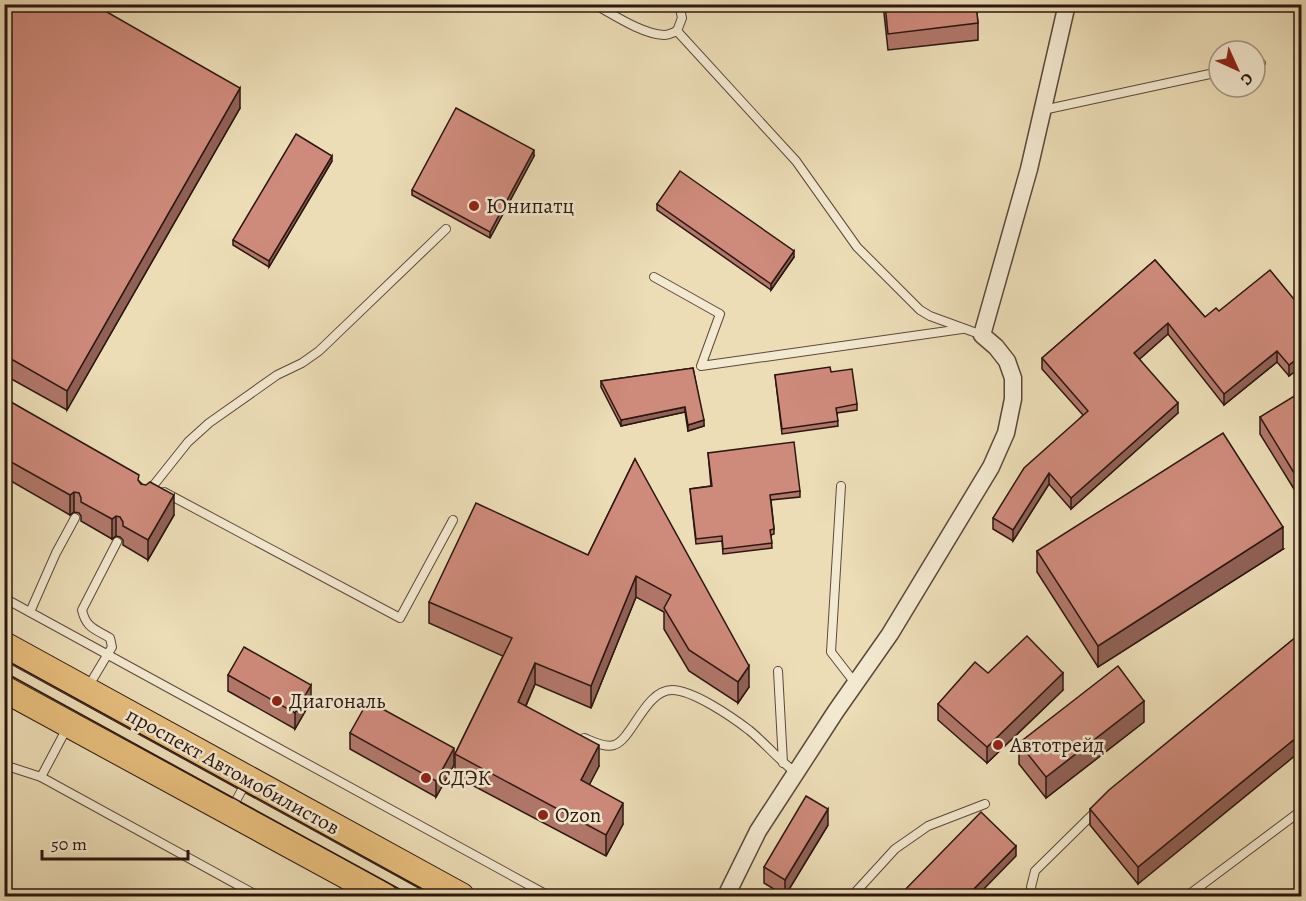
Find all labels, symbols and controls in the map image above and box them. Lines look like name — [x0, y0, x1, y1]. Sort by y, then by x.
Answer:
north arrow — [1207, 39, 1267, 99]
text: С — [1236, 68, 1258, 90]
place label: Юнипатц — [486, 192, 574, 220]
marker: Юнипатц — [467, 199, 481, 213]
place label: Диагональ — [289, 687, 385, 715]
marker: Диагональ — [270, 694, 284, 708]
street label: проспект Автомобилистов — [121, 701, 345, 841]
place label: Автотрейд — [1009, 731, 1104, 759]
marker: Автотрейд — [991, 738, 1005, 752]
place label: СДЭК — [438, 764, 492, 792]
marker: СДЭК — [419, 771, 433, 785]
place label: Ozon — [555, 801, 601, 829]
marker: Ozon — [536, 808, 550, 822]
scale bar — [42, 823, 188, 861]
text: 50 m — [51, 832, 87, 856]

